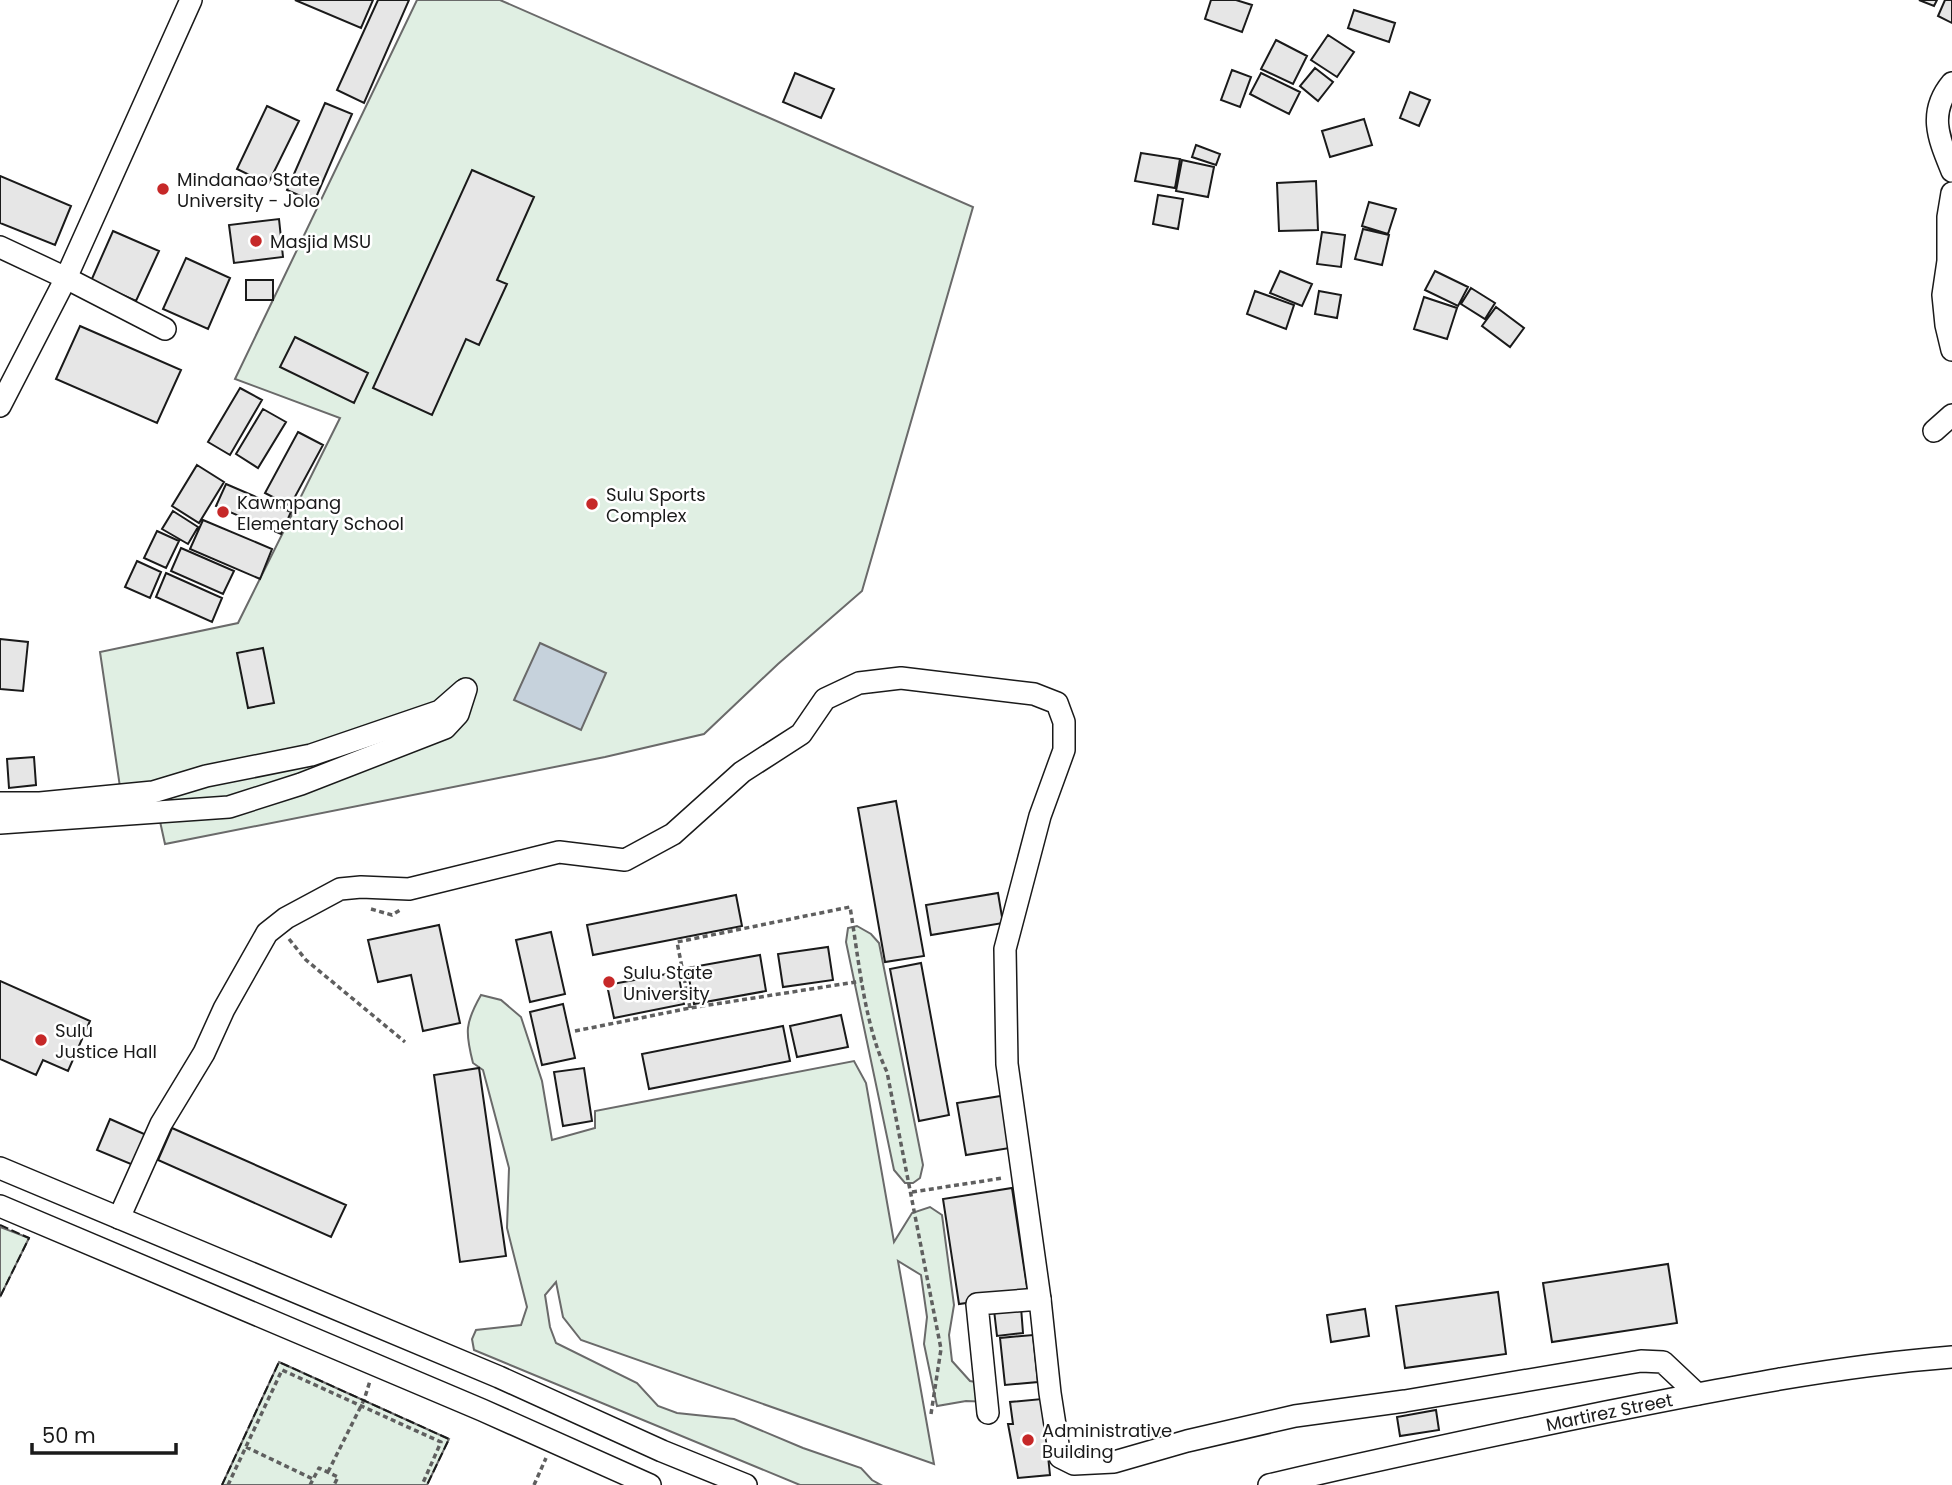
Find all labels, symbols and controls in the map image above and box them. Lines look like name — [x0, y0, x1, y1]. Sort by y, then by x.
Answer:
place label: Mindanao State University - Jolo — [177, 167, 320, 213]
marker: Mindanao State University - Jolo — [155, 181, 171, 197]
place label: Masjid MSU — [270, 229, 371, 254]
marker: Masjid MSU — [248, 233, 264, 249]
place label: Sulu Sports Complex — [606, 482, 706, 528]
place label: Kawmpang Elementary School — [237, 490, 404, 536]
marker: Sulu Sports Complex — [584, 496, 600, 512]
marker: Kawmpang Elementary School — [215, 504, 231, 520]
place label: Sulu State University — [623, 960, 713, 1006]
marker: Sulu State University — [601, 974, 617, 990]
place label: Sulu Justice Hall — [55, 1018, 157, 1064]
marker: Sulu Justice Hall — [33, 1032, 49, 1048]
street label: Martirez Street — [1543, 1387, 1675, 1437]
scale bar — [32, 1412, 175, 1456]
place label: Administrative Building — [1042, 1418, 1172, 1464]
text: 50 m — [42, 1421, 96, 1450]
marker: Administrative Building — [1020, 1432, 1036, 1448]

